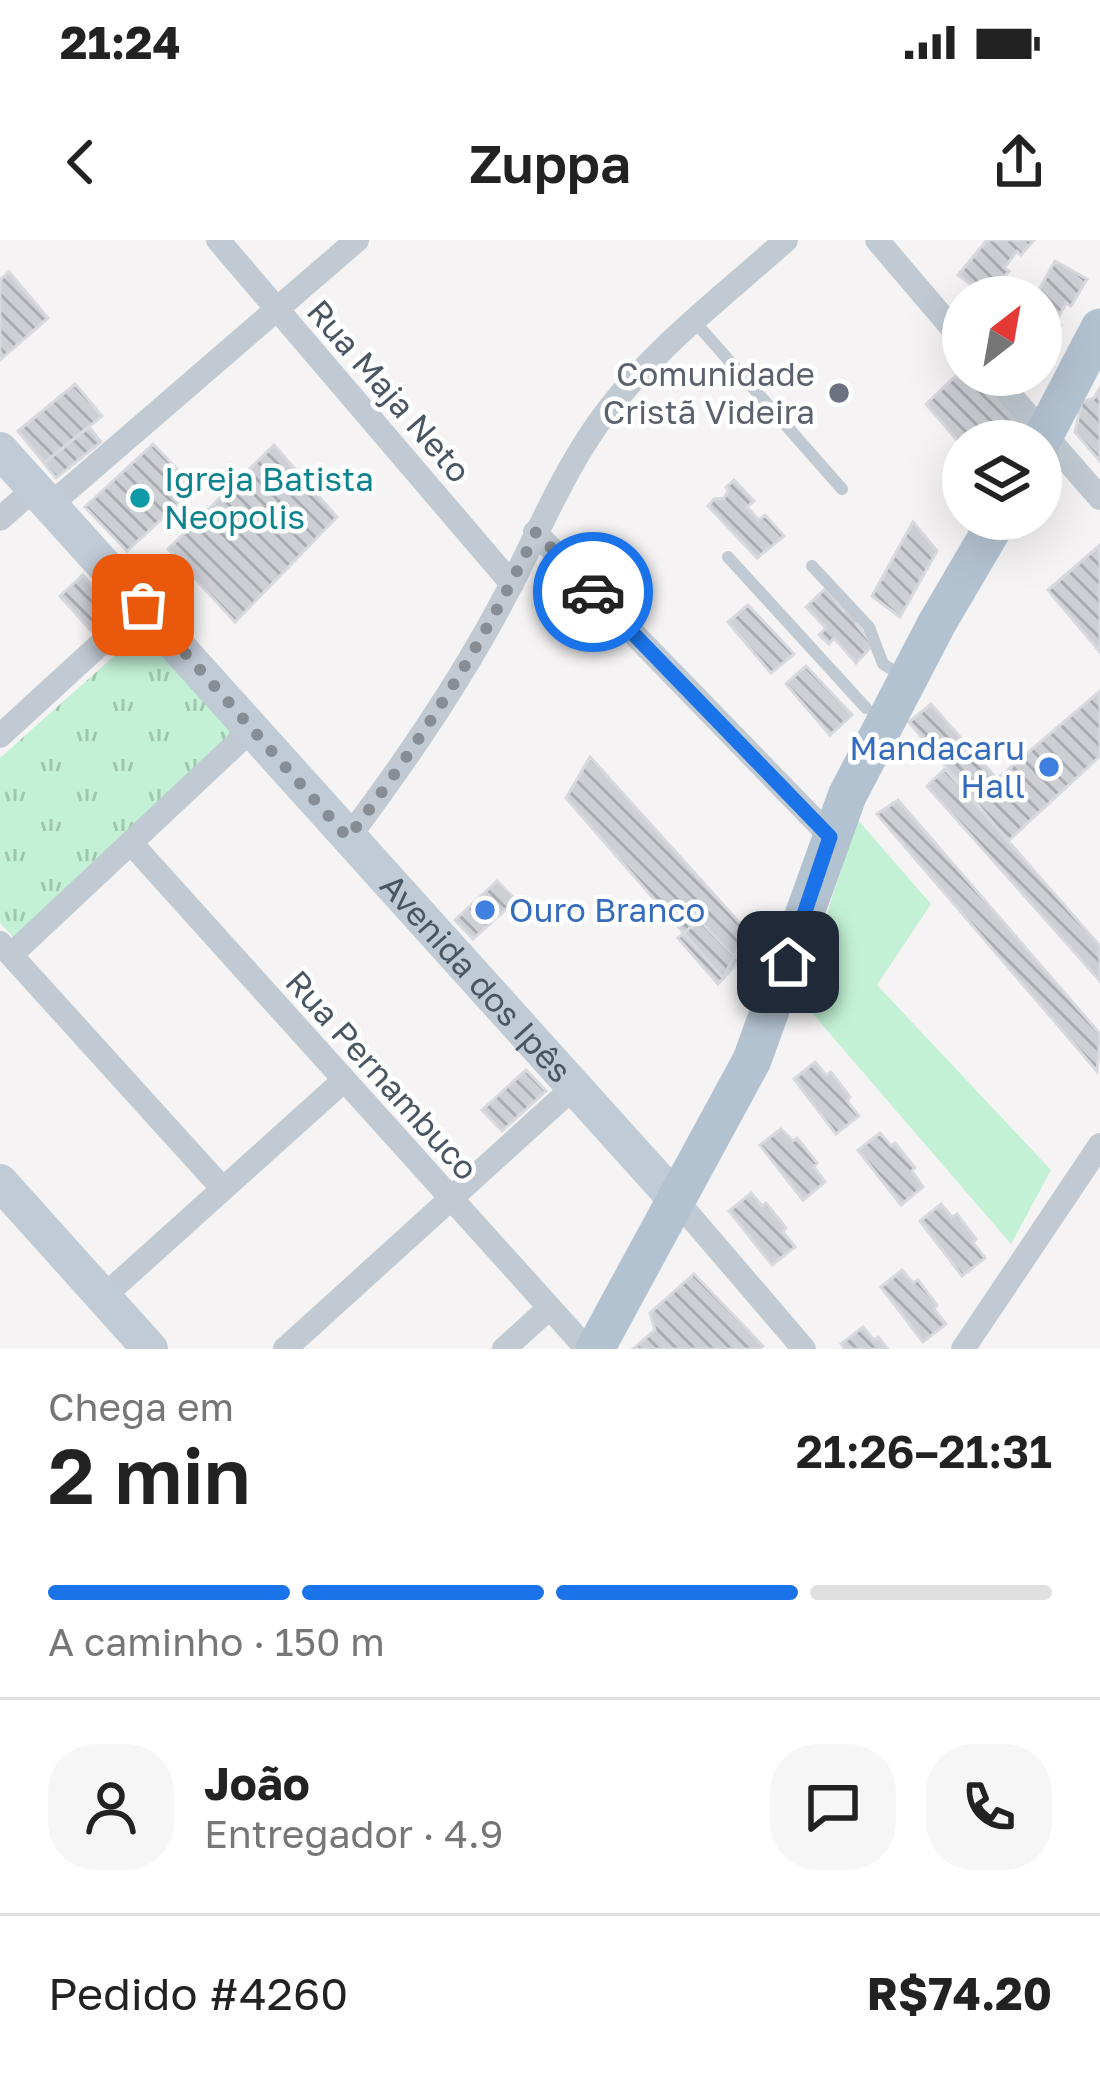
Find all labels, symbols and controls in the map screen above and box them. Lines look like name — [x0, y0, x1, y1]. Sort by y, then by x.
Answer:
text: 21:24 — [60, 15, 181, 69]
icon: back — [48, 129, 114, 195]
icon: share — [986, 129, 1052, 195]
text: Zuppa — [469, 130, 631, 195]
north arrow — [942, 276, 1062, 396]
map controls — [942, 276, 1062, 540]
street label: Rua Maja Neto — [300, 292, 479, 490]
place label: Comunidade Cristã Videira — [603, 354, 815, 431]
marker: Comunidade Cristã Videira — [826, 380, 852, 406]
button: layers — [942, 420, 1062, 540]
place label: Igreja Batista Neopolis — [164, 459, 374, 536]
marker: Igreja Batista Neopolis — [127, 485, 153, 511]
courier — [533, 532, 653, 652]
pin — [92, 554, 194, 656]
icon: car — [560, 559, 626, 625]
icon: bag — [110, 572, 176, 638]
place label: Mandacaru Hall — [849, 728, 1025, 805]
marker: Mandacaru Hall — [1036, 754, 1062, 780]
street label: Avenida dos Ipês — [373, 866, 580, 1090]
place label: Ouro Branco — [509, 890, 705, 929]
marker: Ouro Branco — [472, 897, 498, 923]
pin — [737, 911, 839, 1013]
icon: home — [755, 929, 821, 995]
street label: Rua Pernambuco — [278, 962, 487, 1187]
text: Chega em — [48, 1383, 234, 1430]
text: 21:26–21:31 — [796, 1424, 1052, 1478]
text: 2 min — [48, 1428, 251, 1521]
text: A caminho · 150 m — [48, 1618, 385, 1665]
button: person — [48, 1744, 174, 1870]
button: chat — [770, 1744, 896, 1870]
button: phone — [926, 1744, 1052, 1870]
text: João — [204, 1756, 310, 1810]
text: Entregador · 4.9 — [204, 1810, 503, 1857]
text: Pedido #4260 — [48, 1966, 348, 2020]
text: R$74.20 — [867, 1966, 1052, 2020]

